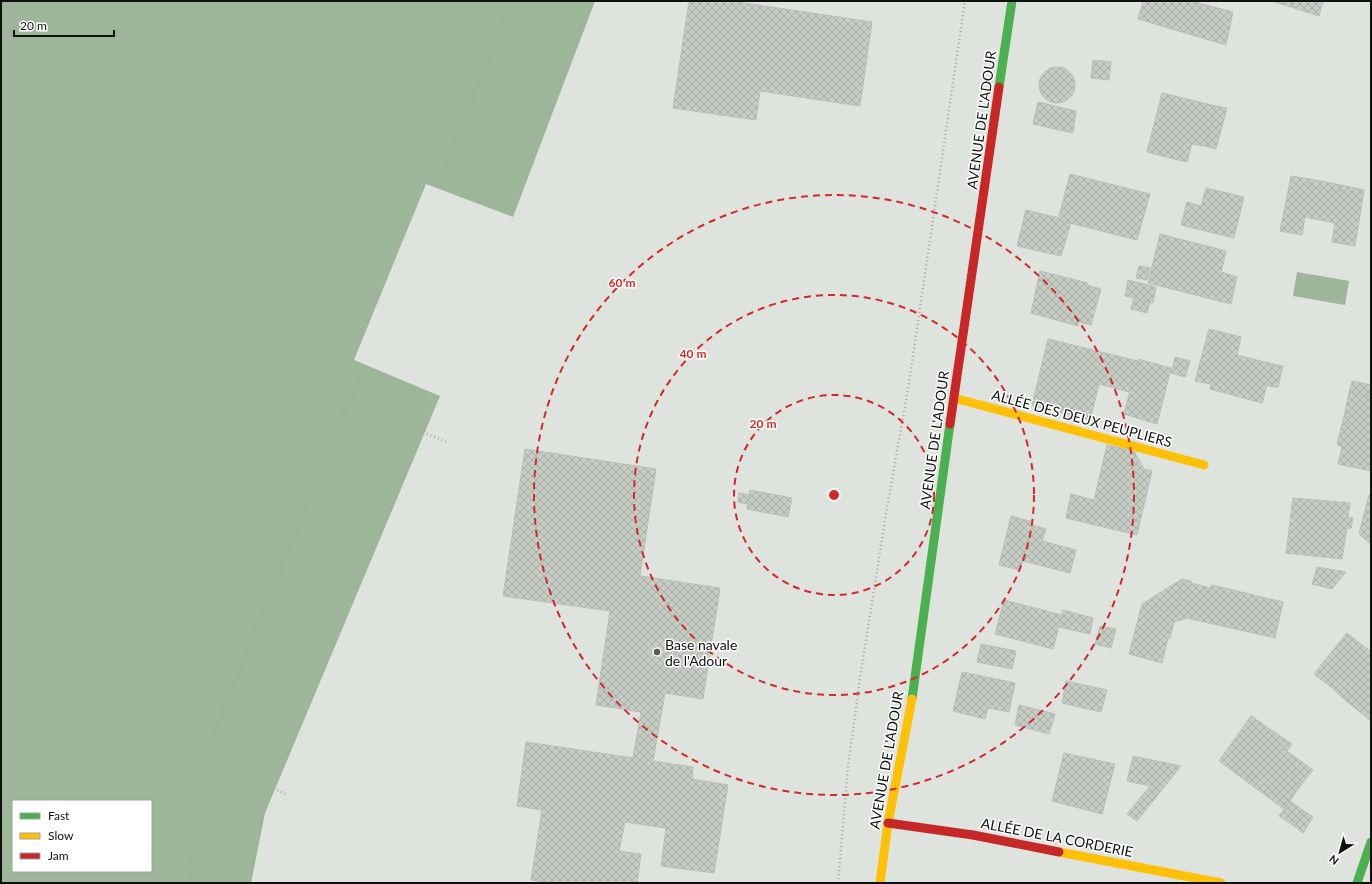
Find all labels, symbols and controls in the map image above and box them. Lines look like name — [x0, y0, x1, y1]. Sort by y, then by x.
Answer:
scale bar — [14, 12, 114, 38]
text: 20 m — [20, 18, 47, 33]
street label: AVENUE DE L'ADOUR — [963, 50, 999, 190]
text: 60 m — [609, 275, 635, 290]
text: 40 m — [680, 346, 706, 361]
street label: AVENUE DE L'ADOUR — [916, 370, 952, 510]
street label: ALLÉE DES DEUX PEUPLIERS — [990, 386, 1174, 450]
text: 20 m — [750, 416, 776, 431]
centre of rings — [827, 488, 841, 502]
place label: Base navale de l'Adour — [665, 636, 737, 669]
marker: Base navale de l'Adour — [652, 647, 662, 657]
street label: AVENUE DE L'ADOUR — [866, 690, 907, 830]
legend — [12, 800, 152, 872]
text: Fast — [48, 808, 70, 823]
street label: ALLÉE DE LA CORDERIE — [980, 814, 1134, 860]
text: Slow — [48, 828, 74, 843]
north arrow — [1320, 832, 1360, 872]
text: Jam — [48, 848, 69, 863]
text: N — [1326, 853, 1341, 868]

